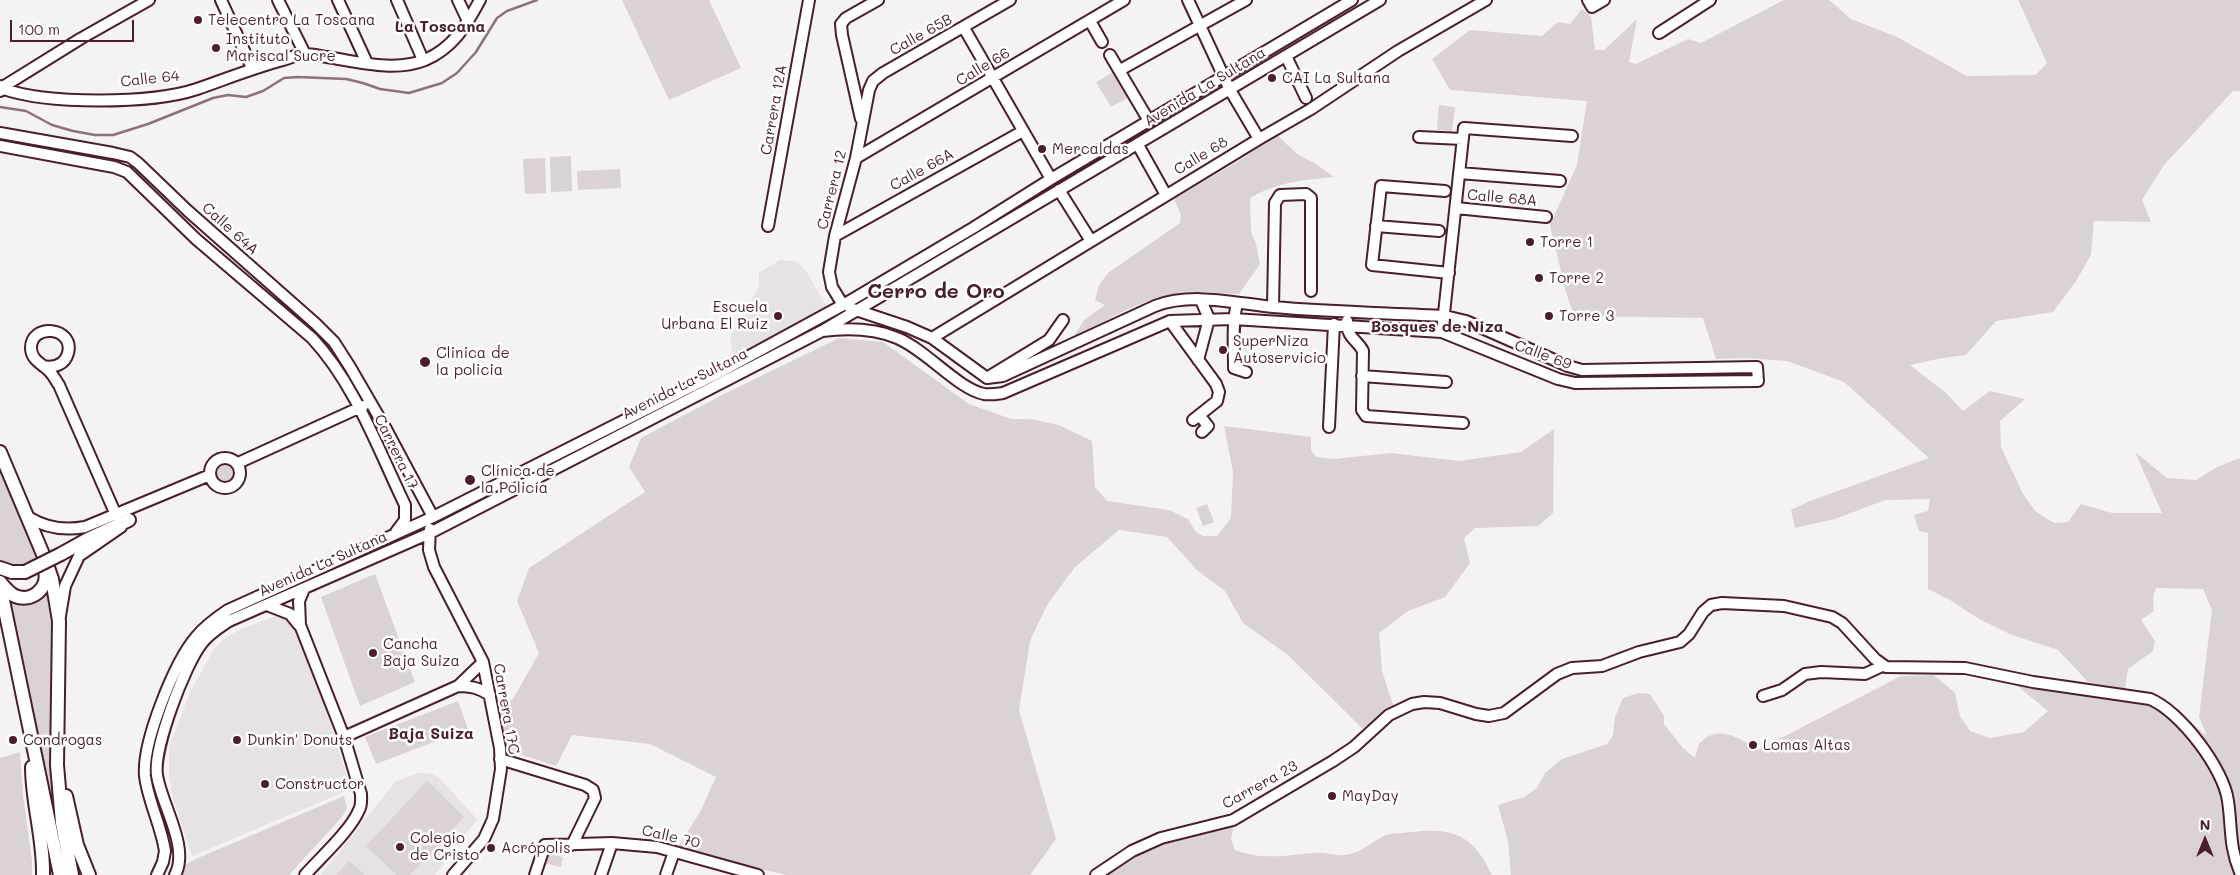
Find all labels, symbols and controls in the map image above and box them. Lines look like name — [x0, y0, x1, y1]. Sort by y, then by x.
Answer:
scale bar — [12, 10, 136, 42]
street label: Calle 65B — [887, 10, 955, 60]
place label: Telecentro La Toscana — [208, 11, 375, 29]
marker: Telecentro La Toscana — [192, 14, 204, 26]
district label: La Toscana — [395, 17, 485, 37]
text: 100 m — [18, 19, 60, 39]
place label: Instituto Mariscal Sucre — [226, 30, 336, 65]
marker: Instituto Mariscal Sucre — [210, 42, 222, 54]
street label: Calle 66 — [953, 44, 1013, 90]
street label: Avenida La Sultana — [1141, 44, 1269, 130]
street label: Carrera 12A — [757, 63, 791, 157]
street label: Calle 64 — [119, 67, 181, 91]
place label: CAI La Sultana — [1282, 69, 1391, 87]
marker: CAI La Sultana — [1266, 72, 1278, 84]
street label: Calle 68 — [1171, 133, 1231, 179]
place label: Mercaldas — [1052, 140, 1129, 158]
marker: Mercaldas — [1036, 143, 1048, 155]
street label: Calle 66A — [887, 145, 957, 195]
street label: Carrera 12 — [813, 148, 851, 232]
street label: Calle 68A — [1466, 186, 1538, 210]
street label: Calle 64A — [198, 199, 262, 259]
place label: Torre 1 — [1540, 233, 1593, 251]
marker: Torre 1 — [1524, 236, 1536, 248]
place label: Torre 2 — [1549, 269, 1604, 287]
marker: Torre 2 — [1533, 272, 1545, 284]
district label: Cerro de Oro — [867, 280, 1005, 304]
place label: Escuela Urbana El Ruiz — [661, 298, 768, 333]
place label: Torre 3 — [1559, 307, 1614, 325]
marker: Escuela Urbana El Ruiz — [772, 310, 784, 322]
marker: Torre 3 — [1543, 310, 1555, 322]
district label: Bosques de Niza — [1370, 317, 1504, 337]
place label: SuperNiza Autoservicio — [1233, 332, 1326, 367]
street label: Calle 69 — [1512, 336, 1574, 374]
place label: Clinica de la policia — [436, 344, 510, 379]
street label: Avenida La Sultana — [619, 344, 751, 424]
marker: SuperNiza Autoservicio — [1217, 344, 1229, 356]
marker: Clinica de la policia — [418, 355, 432, 369]
street label: Carrera 17 — [370, 412, 422, 492]
place label: Clínica de la Policía — [481, 462, 555, 497]
marker: Clínica de la Policía — [463, 473, 477, 487]
street label: Avenida La Sultana — [256, 528, 390, 600]
place label: Cancha Baja Suiza — [383, 635, 460, 670]
marker: Cancha Baja Suiza — [367, 647, 379, 659]
street label: Carrera 17C — [489, 662, 523, 756]
district label: Baja Suiza — [388, 724, 474, 744]
place label: Condrogas — [23, 731, 102, 749]
place label: Dunkin' Donuts — [247, 731, 352, 749]
marker: Condrogas — [7, 734, 19, 746]
marker: Dunkin' Donuts — [231, 734, 243, 746]
place label: Lomas Altas — [1763, 736, 1851, 754]
marker: Lomas Altas — [1747, 739, 1759, 751]
street label: Carrera 23 — [1219, 757, 1301, 813]
place label: Constructor — [275, 775, 364, 793]
marker: Constructor — [259, 778, 271, 790]
place label: MayDay — [1342, 787, 1399, 805]
marker: MayDay — [1326, 790, 1338, 802]
north arrow — [2180, 815, 2230, 865]
text: N — [2200, 815, 2210, 834]
street label: Calle 70 — [640, 822, 702, 852]
place label: Colegio de Cristo — [410, 829, 479, 864]
place label: Acrópolis — [501, 839, 570, 857]
marker: Colegio de Cristo — [394, 841, 406, 853]
marker: Acrópolis — [485, 842, 497, 854]

